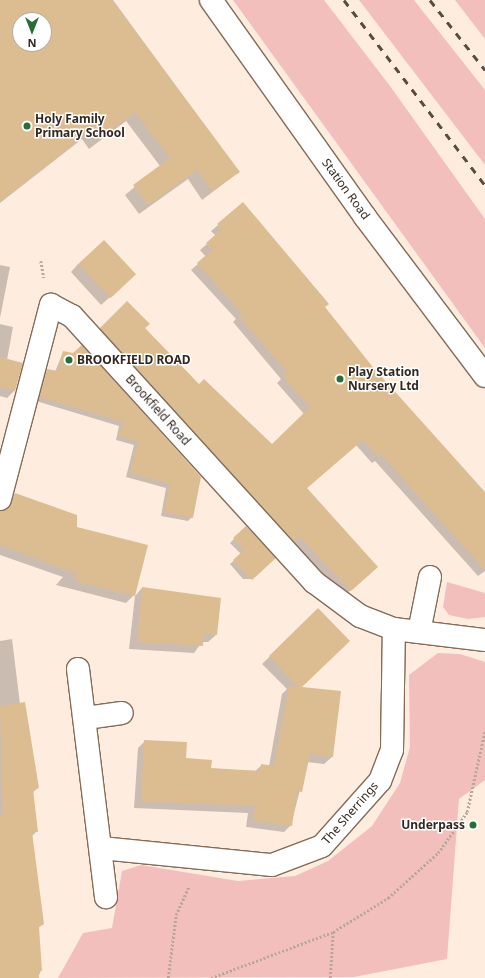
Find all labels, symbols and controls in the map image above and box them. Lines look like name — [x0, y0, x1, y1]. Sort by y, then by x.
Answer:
north arrow — [12, 12, 52, 52]
text: N — [28, 36, 36, 51]
place label: Holy Family Primary School — [35, 112, 125, 140]
marker: Holy Family Primary School — [22, 121, 32, 131]
street label: Station Road — [319, 156, 373, 222]
place label: BROOKFIELD ROAD — [77, 353, 191, 367]
marker: BROOKFIELD ROAD — [64, 355, 74, 365]
place label: Play Station Nursery Ltd — [348, 365, 419, 393]
street label: Brookfield Road — [123, 372, 193, 448]
marker: Play Station Nursery Ltd — [335, 374, 345, 384]
street label: The Sherrings — [319, 779, 381, 847]
place label: Underpass — [401, 818, 465, 832]
marker: Underpass — [468, 820, 478, 830]

